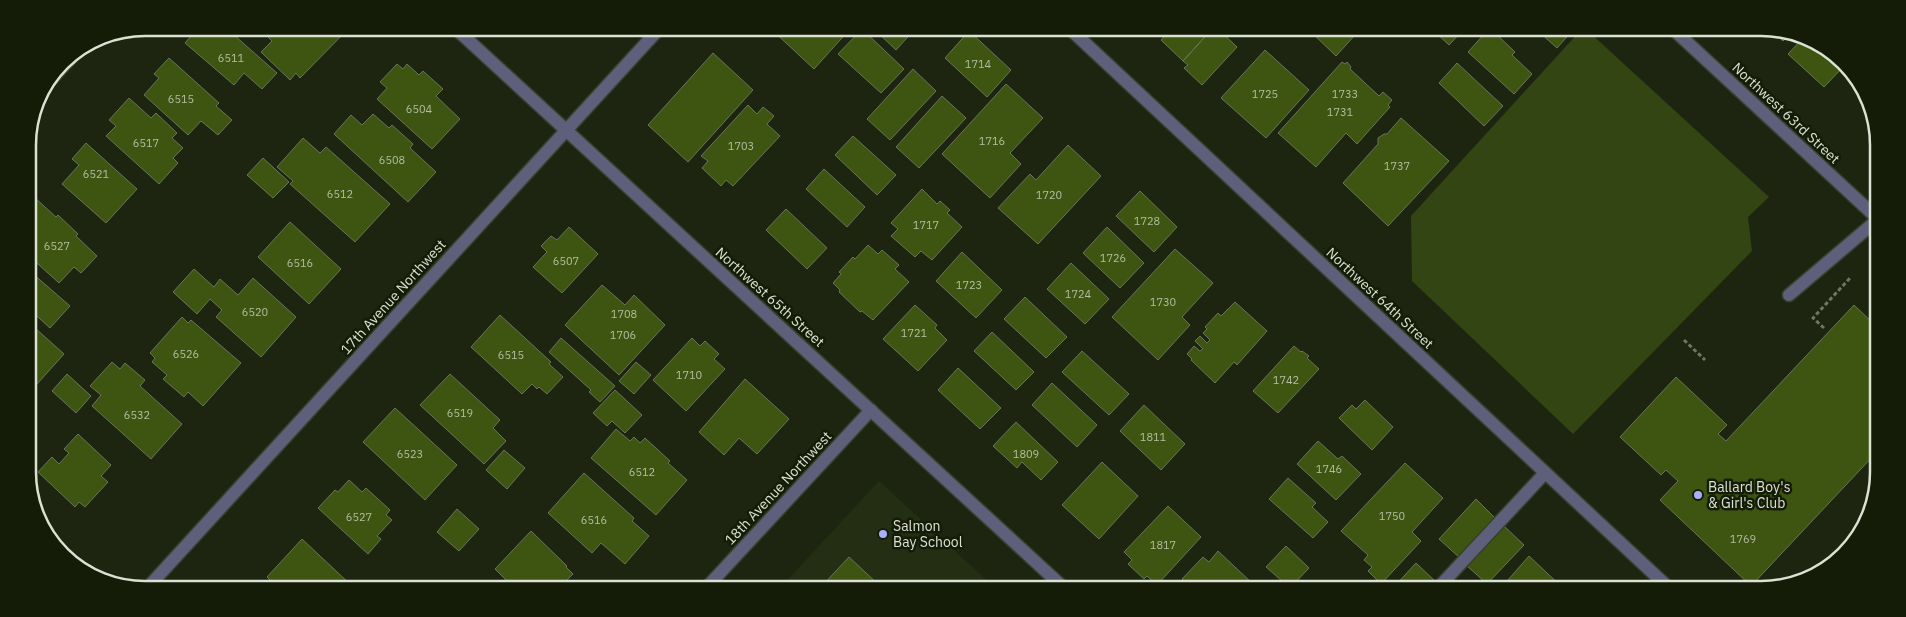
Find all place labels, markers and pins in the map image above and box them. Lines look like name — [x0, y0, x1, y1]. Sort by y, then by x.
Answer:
place label: Ballard Boy's & Girl's Club — [1708, 478, 1791, 512]
marker: Ballard Boy's & Girl's Club — [1692, 489, 1704, 501]
place label: Salmon Bay School — [893, 517, 963, 551]
marker: Salmon Bay School — [877, 528, 889, 540]

